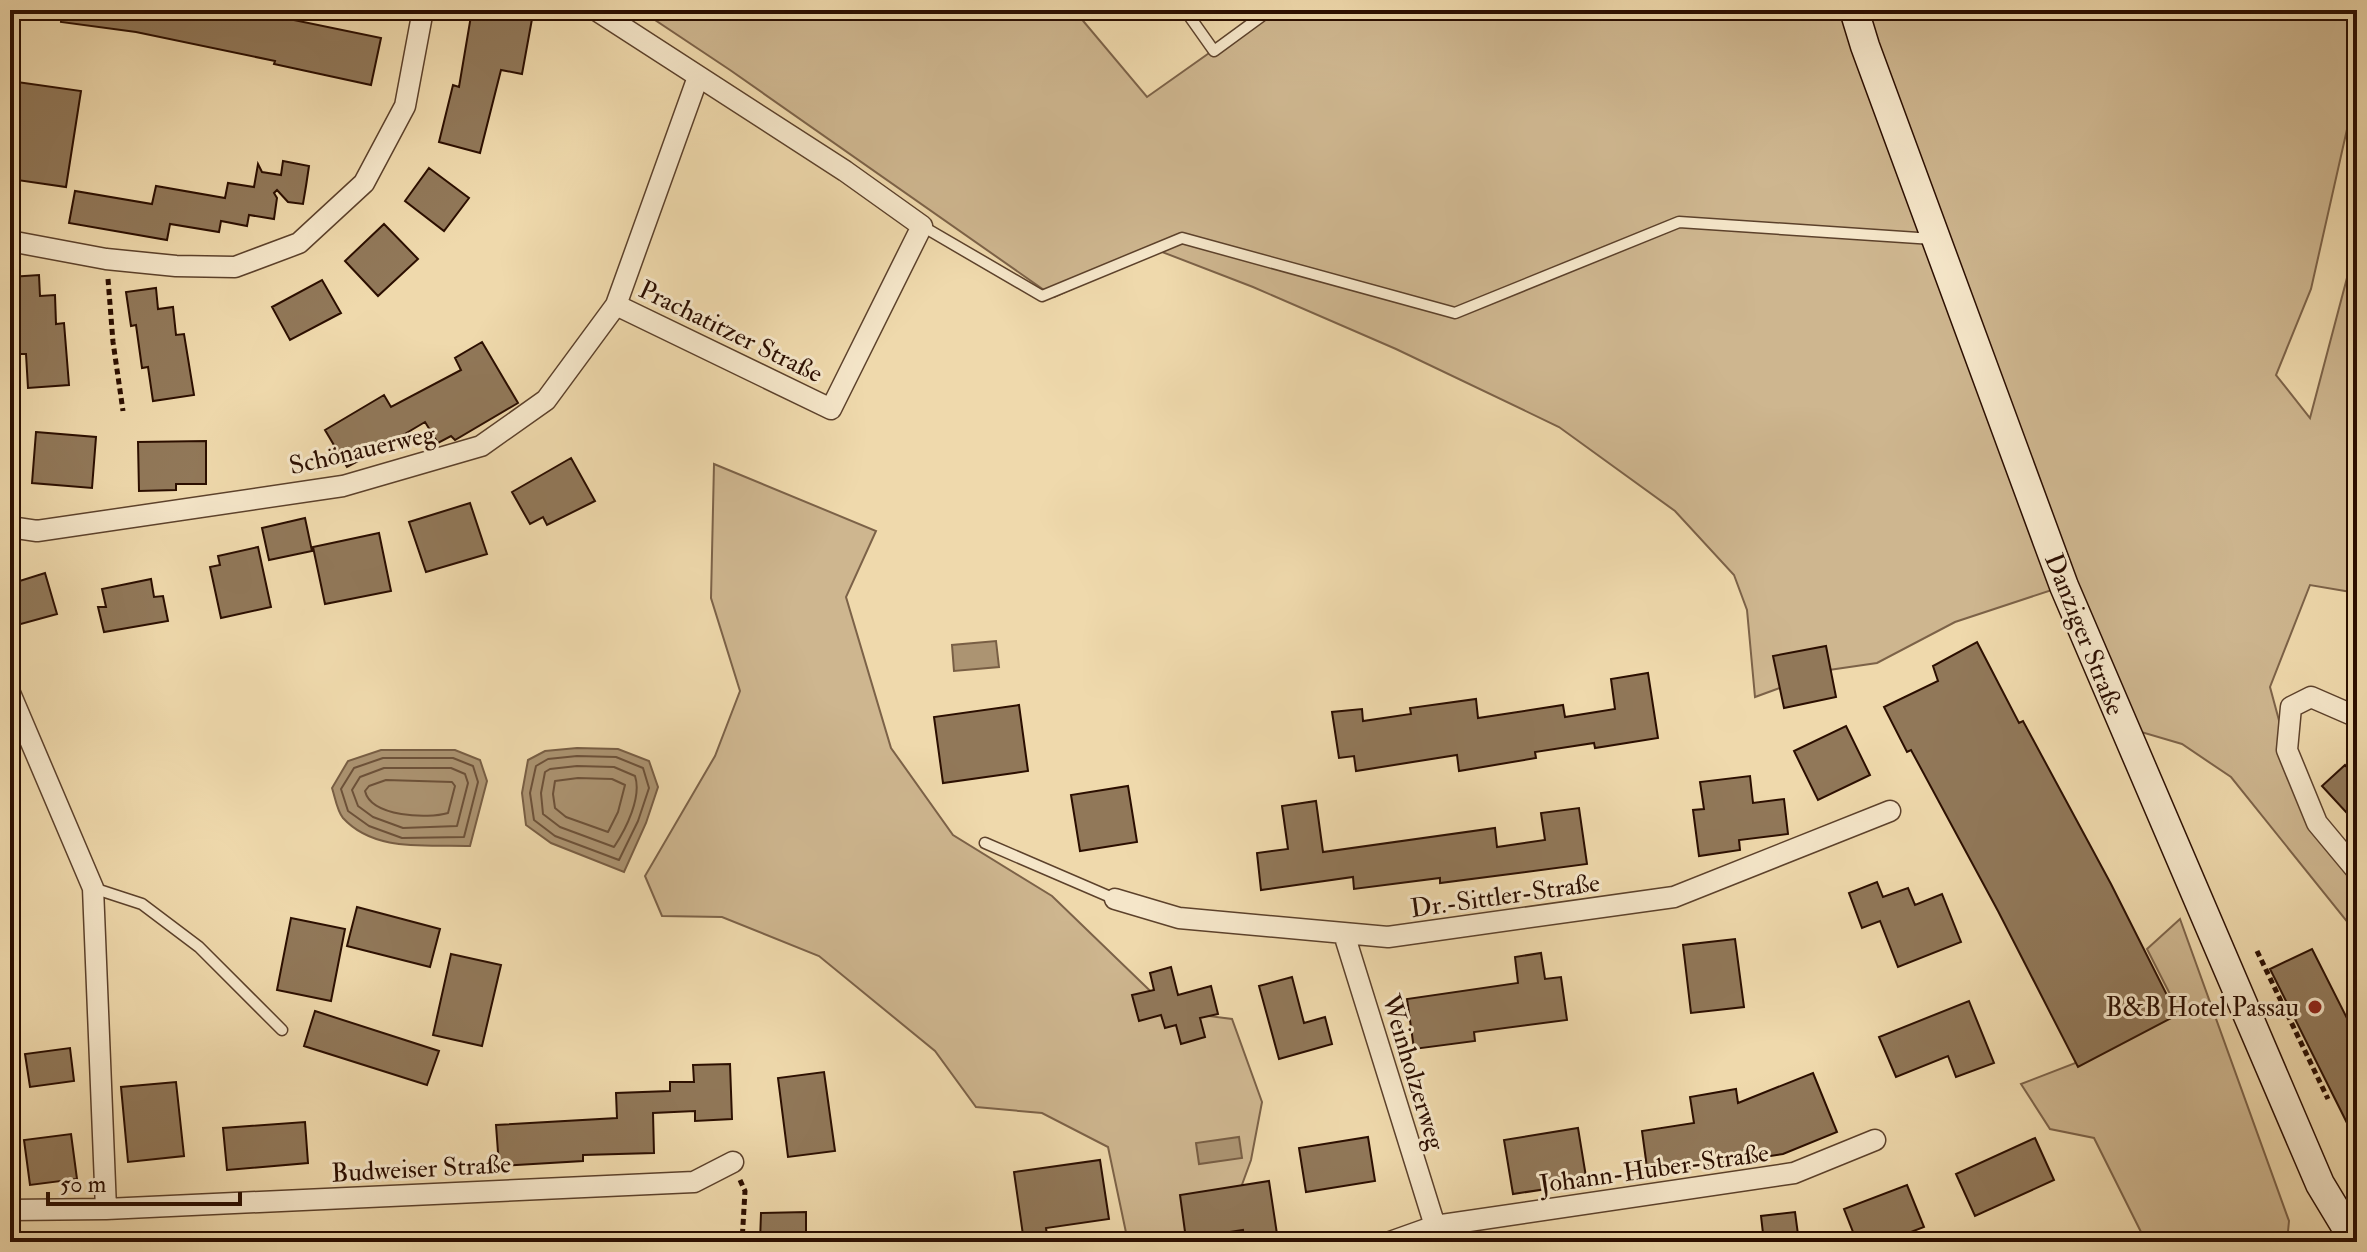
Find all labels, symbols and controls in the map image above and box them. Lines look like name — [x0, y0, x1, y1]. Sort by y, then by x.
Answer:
street label: Prachatitzer Straße — [633, 274, 828, 390]
street label: Schönauerweg — [286, 417, 439, 482]
street label: Danziger Straße — [2037, 549, 2131, 720]
street label: Dr.-Sittler-Straße — [1408, 867, 1602, 925]
street label: Weinholzerweg — [1374, 990, 1452, 1155]
place label: B&B Hotel Passau — [2106, 992, 2299, 1024]
marker: B&B Hotel Passau — [2306, 998, 2324, 1016]
street label: Johann-Huber-Straße — [1536, 1137, 1771, 1201]
street label: Budweiser Straße — [330, 1148, 512, 1190]
scale bar — [48, 1156, 240, 1206]
text: 50 m — [60, 1169, 107, 1200]

